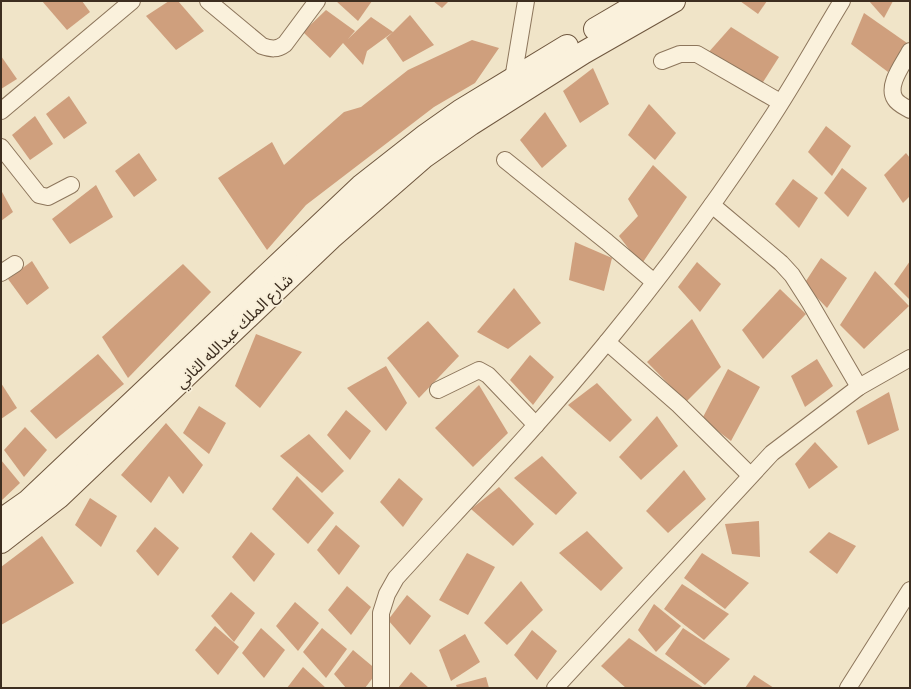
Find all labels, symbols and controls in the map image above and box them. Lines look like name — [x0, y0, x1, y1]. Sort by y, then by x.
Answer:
street label: شارع الملك عبدالله الثاني — [171, 270, 299, 394]

